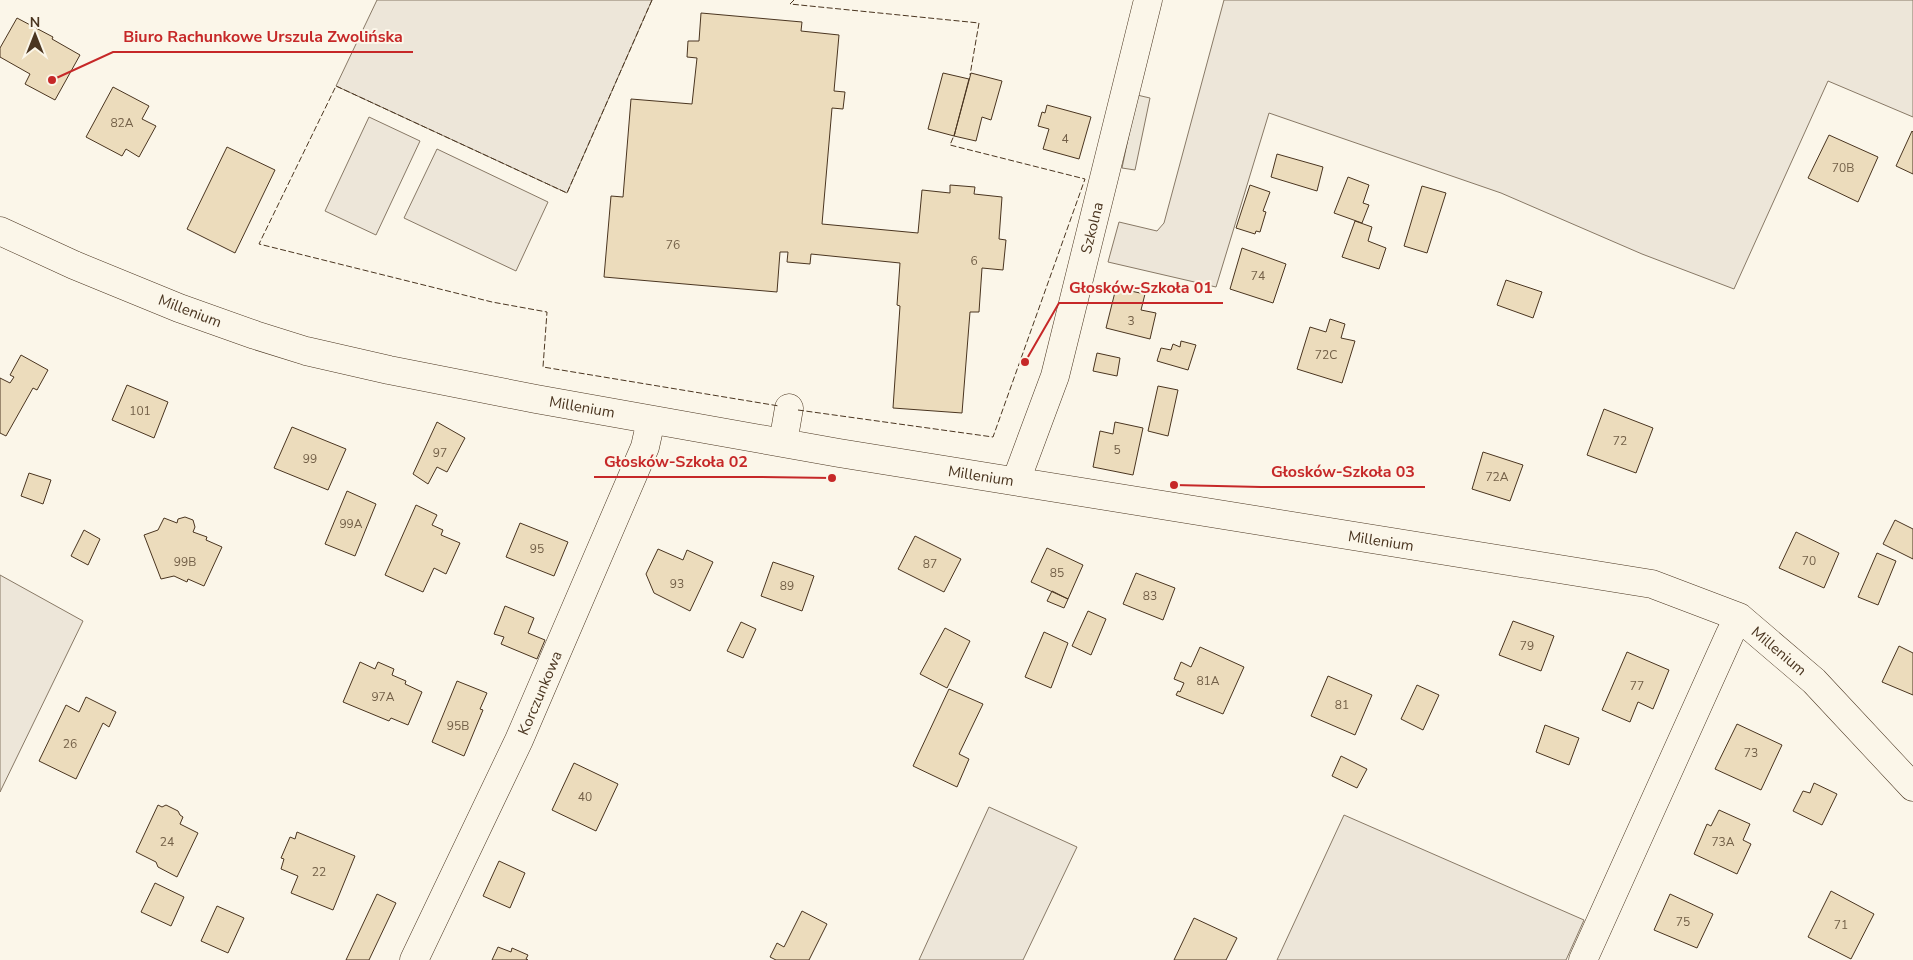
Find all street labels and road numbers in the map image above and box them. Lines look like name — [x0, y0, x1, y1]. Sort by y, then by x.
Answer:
street label: Szkolna — [1076, 200, 1108, 256]
street label: Millenium — [155, 290, 225, 332]
street label: Millenium — [548, 391, 616, 423]
street label: Millenium — [947, 461, 1015, 491]
street label: Millenium — [1347, 526, 1415, 556]
street label: Millenium — [1747, 622, 1811, 680]
street label: Korczunkowa — [513, 648, 567, 738]

